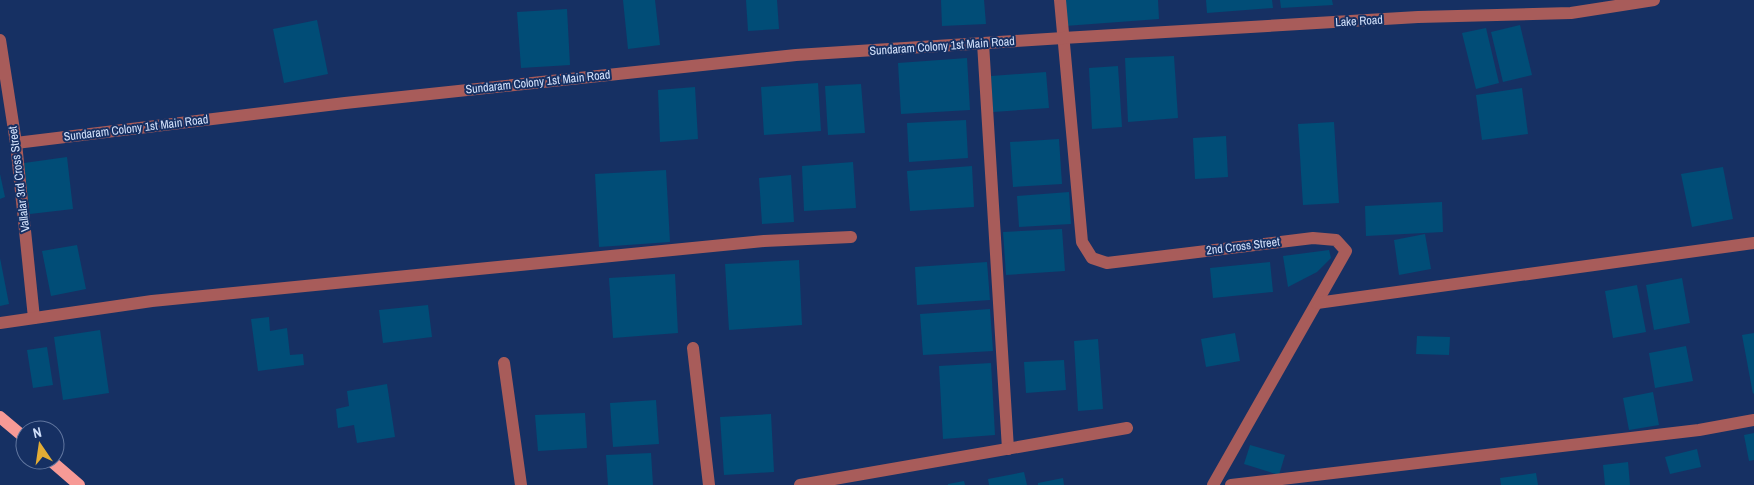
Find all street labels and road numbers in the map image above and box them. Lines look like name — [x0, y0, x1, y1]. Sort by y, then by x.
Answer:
street label: Lake Road — [1335, 12, 1383, 30]
street label: Sundaram Colony 1st Main Road — [869, 33, 1015, 59]
street label: Sundaram Colony 1st Main Road — [465, 66, 611, 98]
street label: Sundaram Colony 1st Main Road — [63, 111, 209, 145]
street label: Vallalar 3rd Cross Street — [5, 125, 33, 233]
street label: 2nd Cross Street — [1205, 234, 1281, 258]

